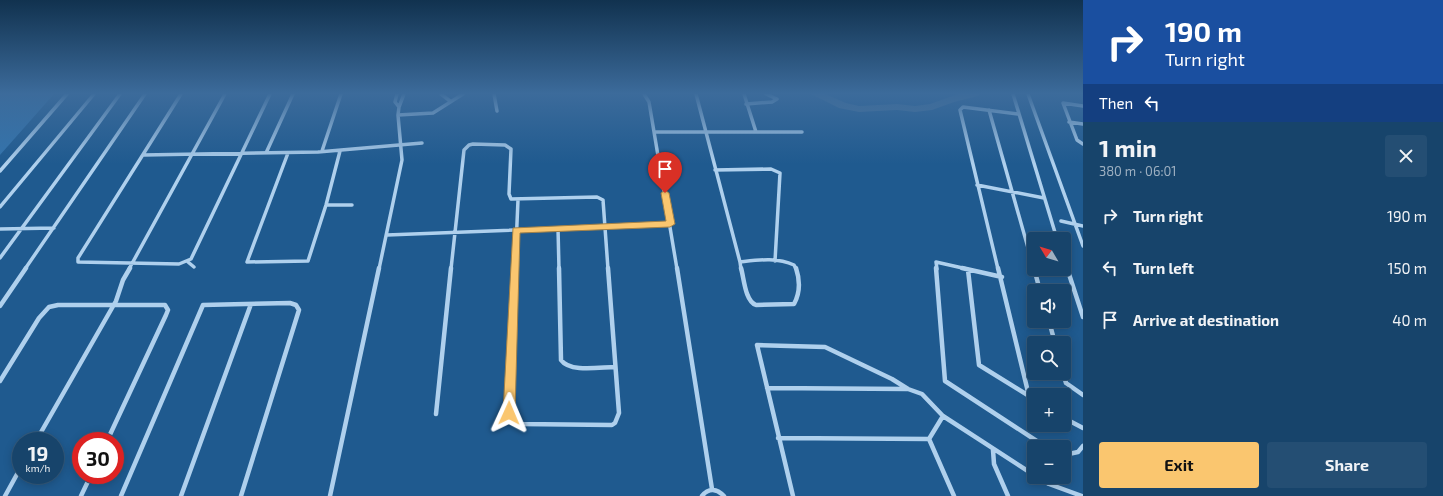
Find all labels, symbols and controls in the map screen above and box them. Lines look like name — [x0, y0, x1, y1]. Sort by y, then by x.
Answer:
text: 190 m — [1165, 14, 1242, 48]
icon: right — [1099, 16, 1151, 68]
text: Turn right — [1165, 48, 1245, 70]
icon: left — [1141, 92, 1163, 114]
text: Then — [1099, 94, 1133, 112]
text: 1 min — [1099, 133, 1157, 162]
button: close — [1385, 135, 1427, 177]
pin — [648, 152, 682, 193]
icon: arrive — [654, 158, 676, 180]
text: 380 m · 06:01 — [1099, 163, 1176, 179]
icon: right — [1099, 205, 1121, 227]
text: Turn right — [1133, 207, 1203, 225]
text: 190 m — [1387, 207, 1427, 225]
north arrow — [1027, 232, 1071, 276]
map controls — [1027, 232, 1071, 484]
icon: left — [1099, 257, 1121, 279]
text: Turn left — [1133, 259, 1194, 277]
text: 150 m — [1387, 259, 1427, 277]
button: sound — [1027, 284, 1071, 328]
icon: arrive — [1099, 309, 1121, 331]
text: Arrive at destination — [1133, 311, 1279, 329]
text: 40 m — [1392, 311, 1427, 329]
button: search — [1027, 336, 1071, 380]
button: + — [1027, 388, 1071, 432]
position arrow — [488, 392, 530, 434]
speed limit sign: 30 — [72, 432, 124, 484]
button: − — [1027, 440, 1071, 484]
text: 19 — [28, 441, 48, 465]
button: Exit — [1099, 442, 1259, 488]
button: Share — [1267, 442, 1427, 488]
text: km/h — [26, 462, 50, 474]

